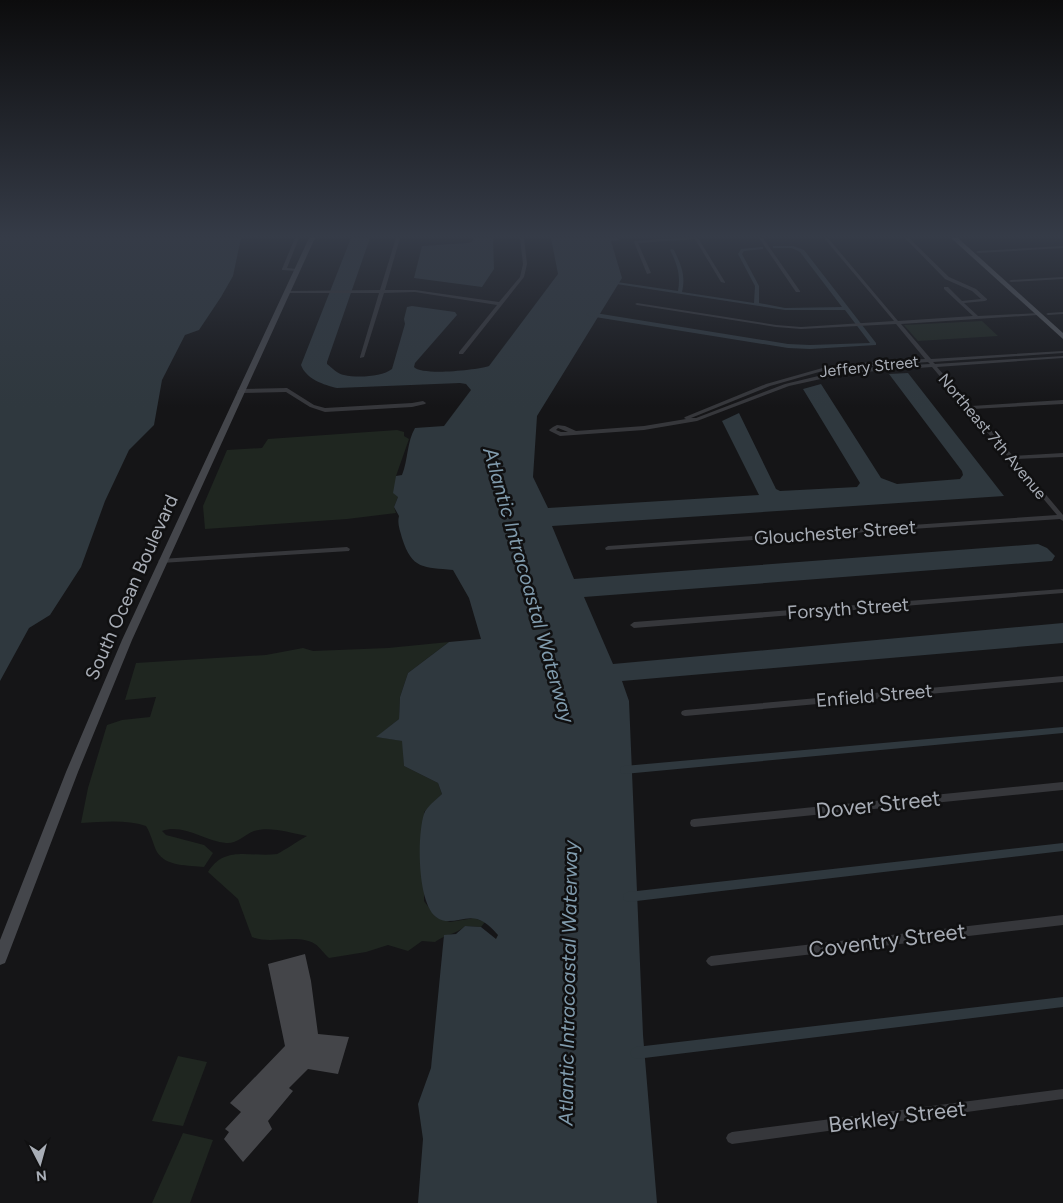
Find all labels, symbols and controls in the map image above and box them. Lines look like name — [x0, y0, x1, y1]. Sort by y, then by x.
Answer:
street label: Jeffery Street — [818, 352, 920, 381]
street label: Northeast 7th Avenue — [935, 370, 1051, 503]
water label: Atlantic Intracoastal Waterway — [478, 444, 580, 727]
street label: South Ocean Boulevard — [80, 491, 183, 684]
street label: Glouchester Street — [753, 515, 917, 550]
street label: Forsyth Street — [786, 593, 910, 624]
street label: Enfield Street — [815, 679, 933, 712]
street label: Dover Street — [814, 785, 942, 824]
water label: Atlantic Intracoastal Waterway — [553, 839, 583, 1127]
street label: Coventry Street — [807, 917, 967, 964]
street label: Berkley Street — [827, 1095, 968, 1138]
north arrow — [15, 1138, 65, 1188]
text: N — [35, 1166, 48, 1184]

